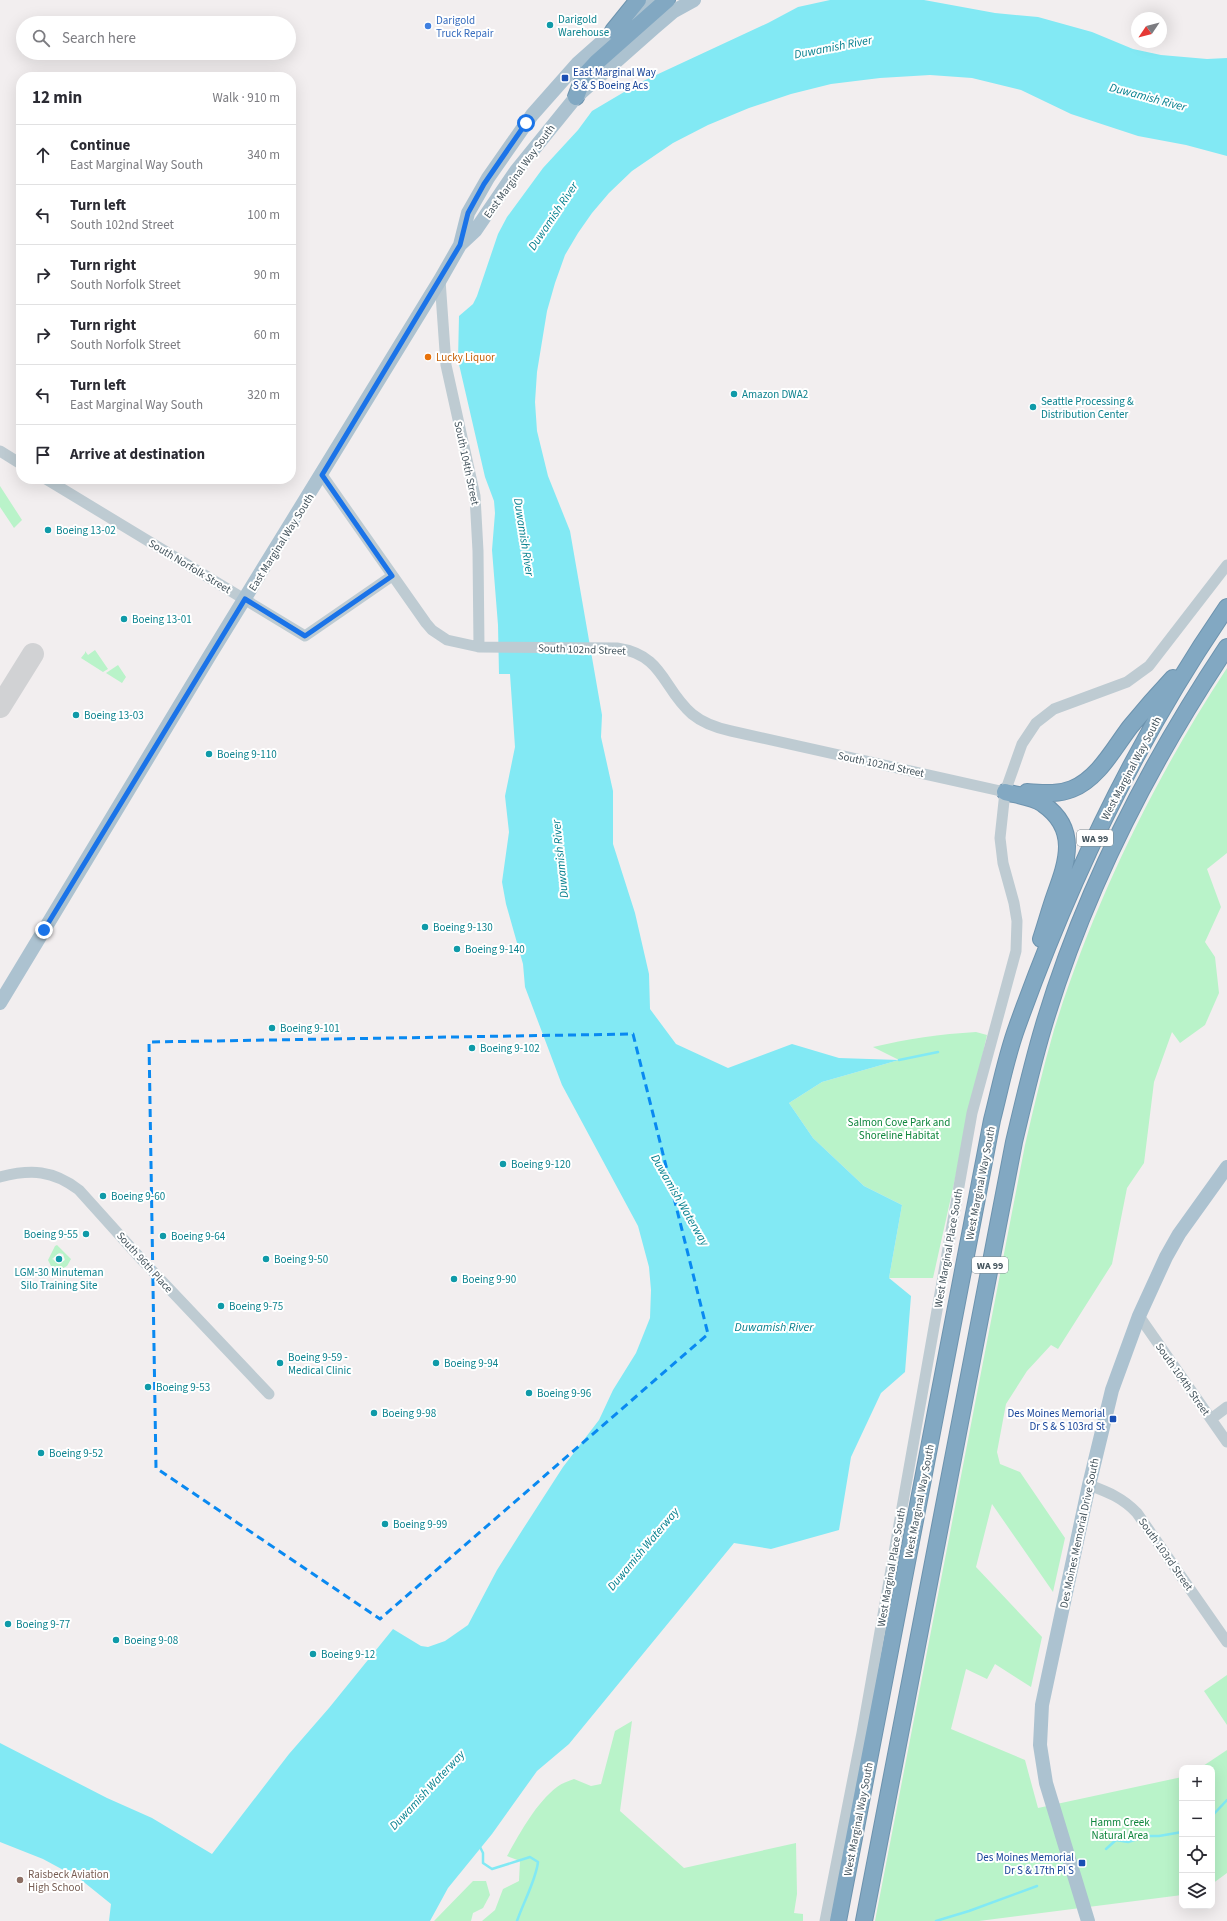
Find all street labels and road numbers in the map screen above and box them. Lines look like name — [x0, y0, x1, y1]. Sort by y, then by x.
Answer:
street label: East Marginal Way South — [480, 121, 559, 221]
street label: South 104th Street — [450, 420, 483, 507]
street label: East Marginal Way South — [245, 491, 318, 594]
street label: South Norfolk Street — [146, 536, 234, 597]
street label: South 102nd Street — [538, 640, 626, 659]
street label: West Marginal Way South — [1098, 714, 1165, 823]
street label: South 102nd Street — [836, 748, 926, 781]
road number: WA 99 — [1077, 830, 1113, 846]
street label: West Marginal Way South — [962, 1125, 999, 1241]
street label: West Marginal Place South — [931, 1187, 966, 1309]
street label: South 96th Place — [113, 1229, 176, 1297]
road number: WA 99 — [972, 1257, 1008, 1273]
street label: South 104th Street — [1152, 1340, 1213, 1419]
street label: West Marginal Way South — [901, 1443, 938, 1559]
street label: Des Moines Memorial Drive South — [1056, 1457, 1103, 1610]
street label: West Marginal Place South — [874, 1506, 909, 1628]
street label: South 103rd Street — [1135, 1515, 1196, 1594]
street label: West Marginal Way South — [840, 1761, 877, 1877]

